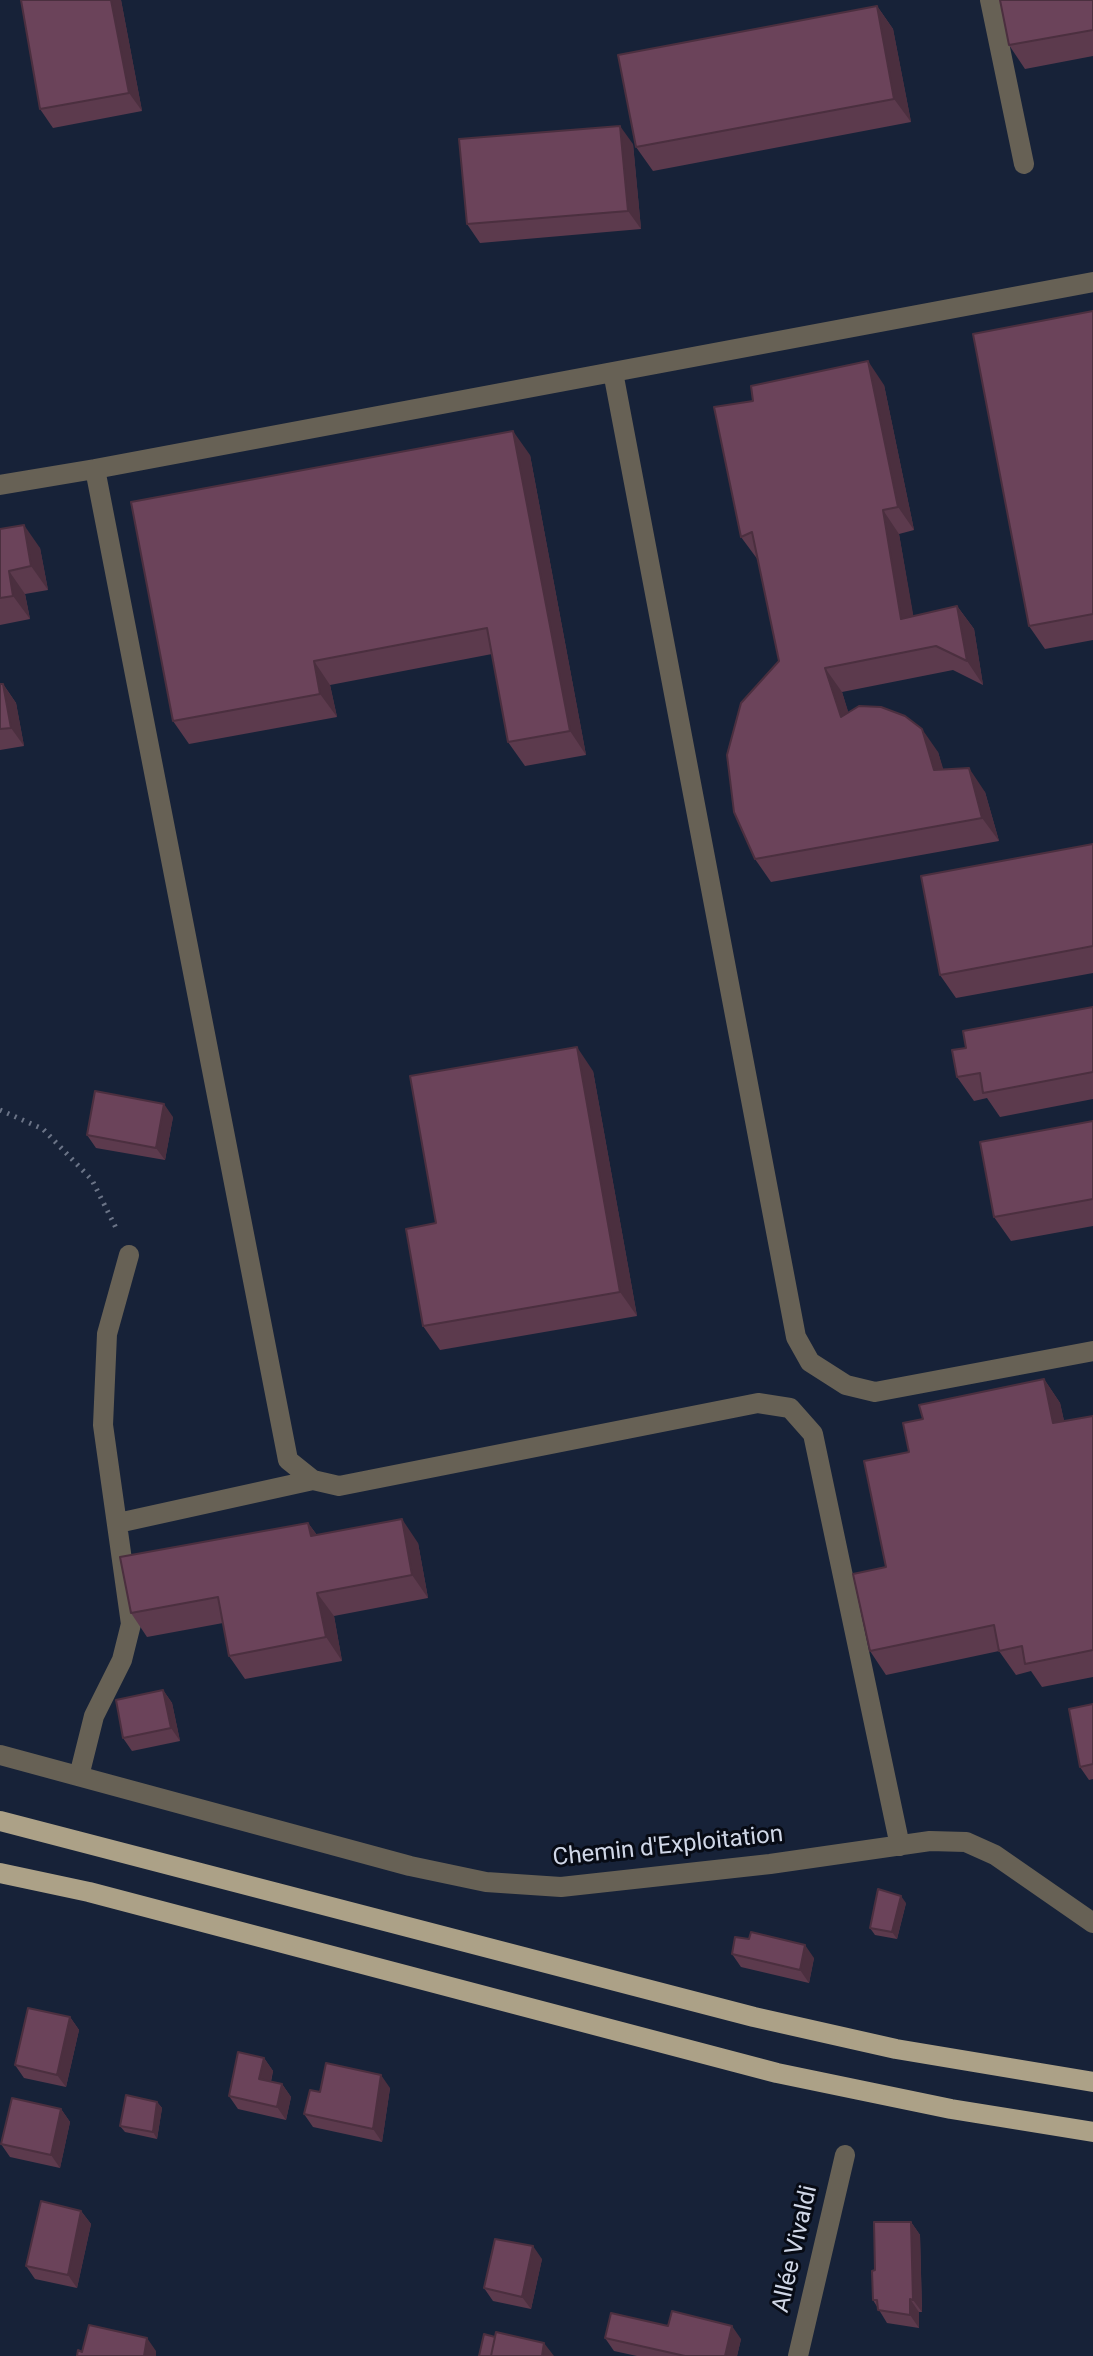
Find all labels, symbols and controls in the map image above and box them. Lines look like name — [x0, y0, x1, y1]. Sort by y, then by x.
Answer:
street label: Chemin d'Exploitation — [551, 1821, 785, 1873]
street label: Allée Vivaldi — [767, 2183, 825, 2315]

